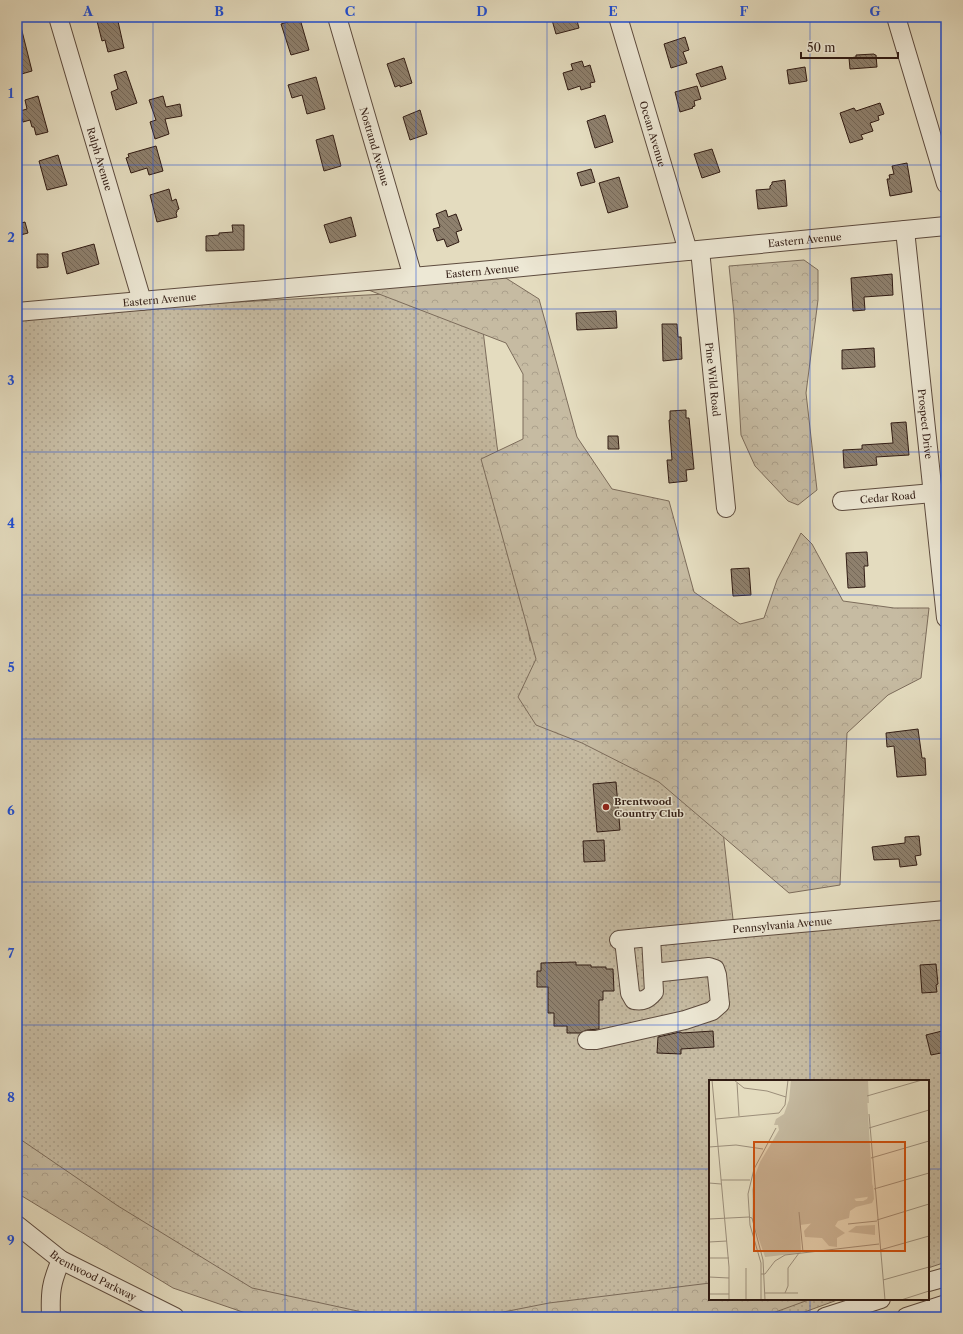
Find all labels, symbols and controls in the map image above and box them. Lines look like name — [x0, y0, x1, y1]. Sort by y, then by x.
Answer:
text: A — [82, 3, 94, 19]
text: B — [214, 3, 224, 19]
text: C — [345, 3, 355, 19]
text: D — [476, 3, 488, 19]
text: E — [608, 3, 618, 19]
text: F — [740, 3, 749, 19]
text: G — [869, 3, 881, 19]
scale bar — [801, 34, 898, 60]
text: 50 m — [807, 40, 836, 55]
text: 1 — [8, 85, 14, 101]
street label: Ocean Avenue — [636, 99, 669, 169]
street label: Nostrand Avenue — [357, 106, 392, 188]
street label: Ralph Avenue — [84, 126, 115, 193]
text: 2 — [7, 229, 15, 245]
street label: Eastern Avenue — [767, 230, 843, 250]
street label: Eastern Avenue — [445, 261, 520, 281]
street label: Eastern Avenue — [122, 290, 197, 310]
street label: Pine Wild Road — [702, 342, 723, 417]
text: 3 — [7, 372, 15, 388]
street label: Prospect Drive — [915, 388, 935, 460]
street label: Cedar Road — [859, 489, 916, 506]
text: 4 — [7, 515, 15, 531]
text: 5 — [7, 659, 15, 675]
place label: Brentwood Country Club — [614, 795, 684, 820]
text: 6 — [7, 802, 15, 818]
marker: Brentwood Country Club — [601, 802, 611, 812]
street label: Pennsylvania Avenue — [732, 914, 833, 936]
text: 7 — [8, 945, 15, 961]
inset map — [709, 1080, 929, 1300]
text: 8 — [7, 1089, 15, 1105]
text: 9 — [7, 1232, 15, 1248]
street label: Brentwood Parkway — [47, 1248, 139, 1304]

